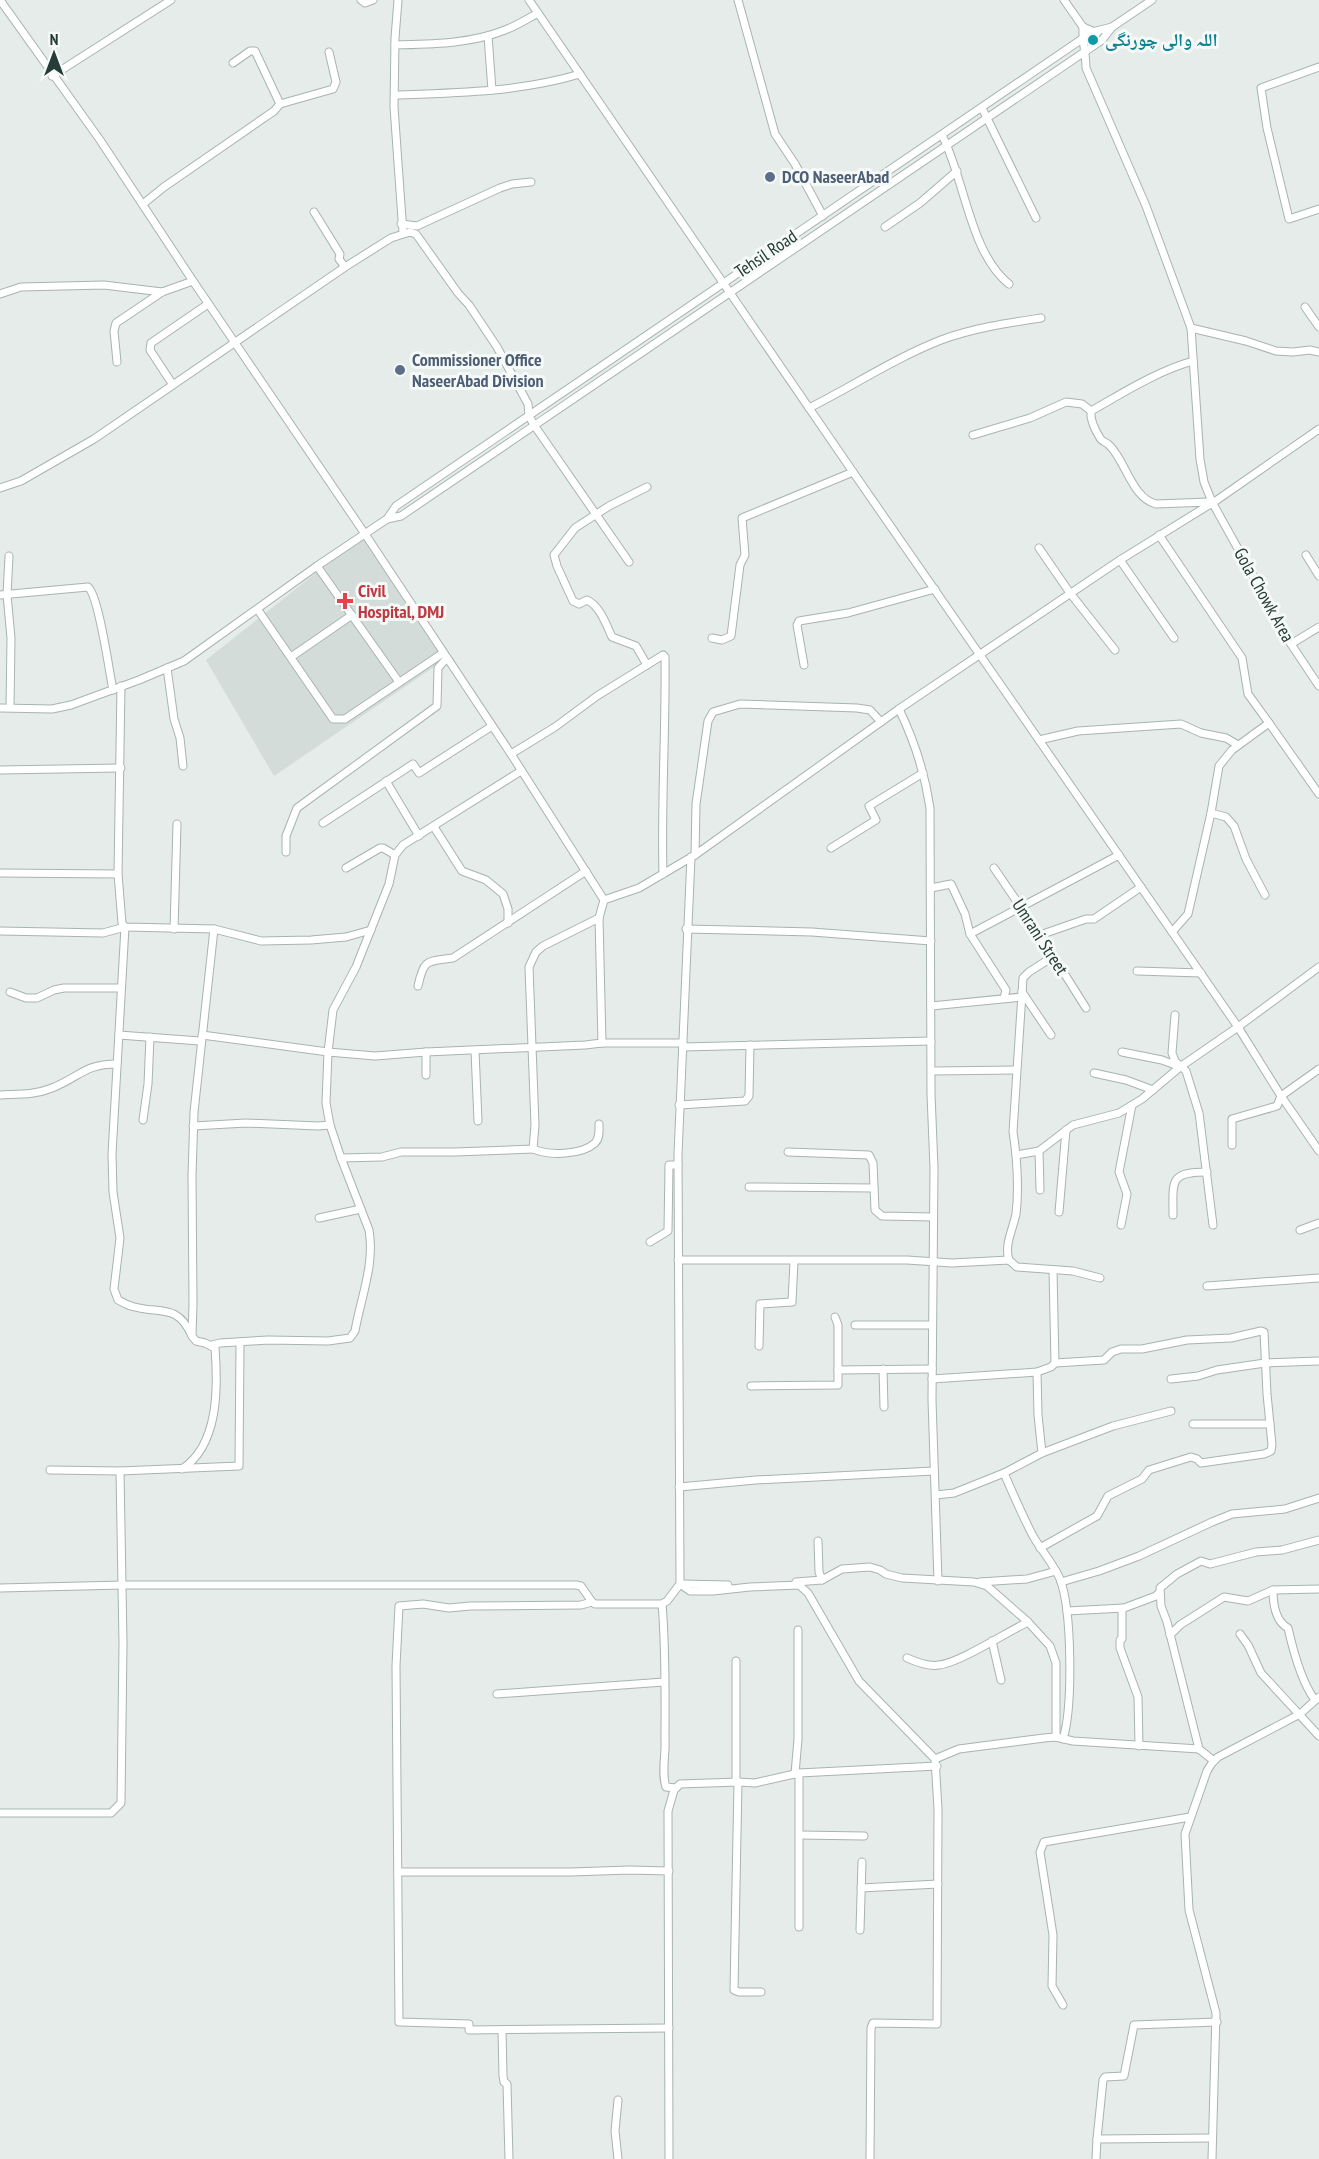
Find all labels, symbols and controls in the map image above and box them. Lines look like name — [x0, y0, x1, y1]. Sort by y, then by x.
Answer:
north arrow — [24, 24, 84, 84]
place label: اللہ والی چورنگی — [1105, 28, 1218, 51]
text: N — [50, 29, 58, 49]
marker: اللہ والی چورنگی — [1086, 33, 1100, 47]
place label: DCO NaseerAbad — [782, 165, 889, 188]
marker: DCO NaseerAbad — [763, 170, 777, 184]
street label: Tehsil Road — [730, 224, 801, 283]
place label: Commissioner Office NaseerAbad Division — [412, 348, 544, 392]
marker: Commissioner Office NaseerAbad Division — [393, 363, 407, 377]
street label: Gola Chowk Area — [1229, 544, 1300, 646]
place label: Civil Hospital, DMJ — [358, 579, 444, 623]
marker: Civil Hospital, DMJ — [336, 592, 354, 610]
street label: Umrani Street — [1007, 894, 1074, 979]

